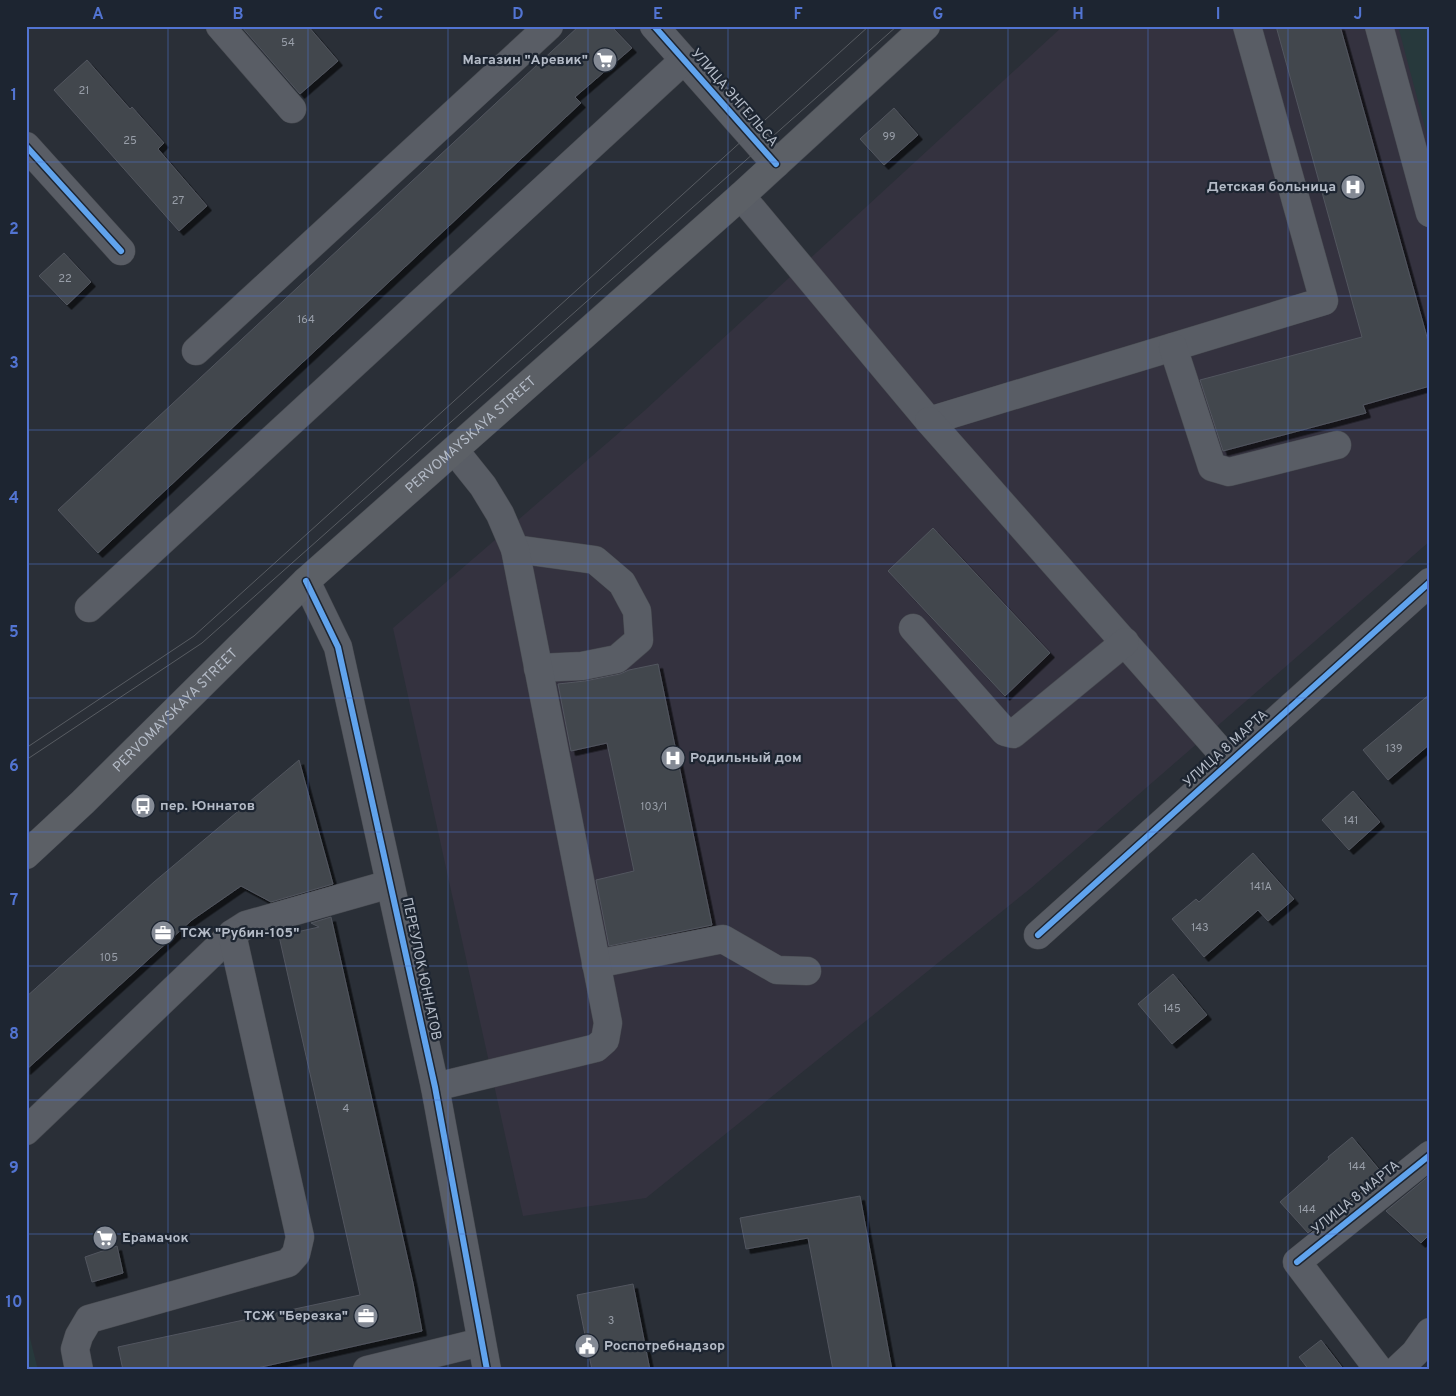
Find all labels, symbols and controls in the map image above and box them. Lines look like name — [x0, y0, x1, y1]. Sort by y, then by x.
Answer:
text: A — [92, 5, 104, 25]
text: B — [232, 5, 244, 25]
text: C — [373, 5, 383, 25]
text: D — [512, 5, 524, 25]
text: E — [653, 5, 663, 25]
text: F — [793, 5, 803, 25]
text: G — [933, 5, 943, 25]
text: H — [1072, 5, 1084, 25]
text: I — [1216, 5, 1220, 25]
text: J — [1354, 5, 1362, 25]
house number: 54 — [281, 36, 295, 50]
street label: УЛИЦА ЭНГЕЛЬСА — [687, 46, 781, 150]
supermarket icon: Магазин "Аревик" — [592, 47, 618, 73]
place label: Магазин "Аревик" — [462, 52, 588, 69]
house number: 21 — [79, 84, 89, 98]
text: 1 — [11, 86, 17, 106]
house number: 99 — [882, 130, 896, 144]
house number: 25 — [123, 134, 137, 148]
hospital icon: Детская больница — [1340, 174, 1366, 200]
place label: Детская больница — [1207, 179, 1336, 196]
house number: 27 — [172, 194, 184, 208]
text: 2 — [9, 220, 19, 240]
house number: 22 — [58, 272, 72, 286]
house number: 164 — [297, 313, 315, 327]
text: 3 — [9, 354, 19, 374]
street label: PERVOMAYSKAYA STREET — [402, 373, 540, 497]
text: 4 — [9, 489, 19, 509]
text: 5 — [9, 623, 19, 643]
street label: PERVOMAYSKAYA STREET — [109, 645, 242, 776]
street label: УЛИЦА 8 МАРТА — [1180, 706, 1272, 792]
house number: 139 — [1385, 742, 1403, 756]
hospital icon: Родильный дом — [660, 745, 686, 771]
place label: Родильный дом — [690, 750, 802, 767]
text: 6 — [9, 757, 19, 777]
bus stop icon: пер. Юннатов — [130, 793, 156, 819]
place label: пер. Юннатов — [160, 798, 255, 815]
house number: 103/1 — [641, 800, 667, 814]
house number: 141 — [1344, 814, 1358, 828]
house number: 141А — [1250, 880, 1272, 894]
text: 7 — [10, 891, 18, 911]
street label: ПЕРЕУЛОК ЮННАТОВ — [398, 896, 444, 1042]
office icon: ТСЖ "Рубин-105" — [150, 920, 176, 946]
house number: 143 — [1191, 921, 1209, 935]
place label: ТСЖ "Рубин-105" — [180, 925, 299, 942]
house number: 105 — [100, 951, 118, 965]
house number: 145 — [1163, 1002, 1181, 1016]
text: 8 — [9, 1025, 19, 1045]
house number: 4 — [343, 1102, 350, 1116]
street label: УЛИЦА 8 МАРТА — [1309, 1157, 1403, 1239]
text: 9 — [9, 1159, 19, 1179]
house number: 144 — [1348, 1160, 1366, 1174]
house number: 144 — [1298, 1203, 1316, 1217]
supermarket icon: Ерамачок — [92, 1225, 118, 1251]
place label: Ерамачок — [122, 1230, 189, 1247]
text: 10 — [6, 1293, 22, 1313]
office icon: ТСЖ "Березка" — [353, 1303, 379, 1329]
place label: ТСЖ "Березка" — [244, 1308, 348, 1325]
house number: 3 — [608, 1314, 614, 1328]
public building icon: Роспотребнадзор — [574, 1333, 600, 1359]
place label: Роспотребнадзор — [604, 1338, 725, 1355]

